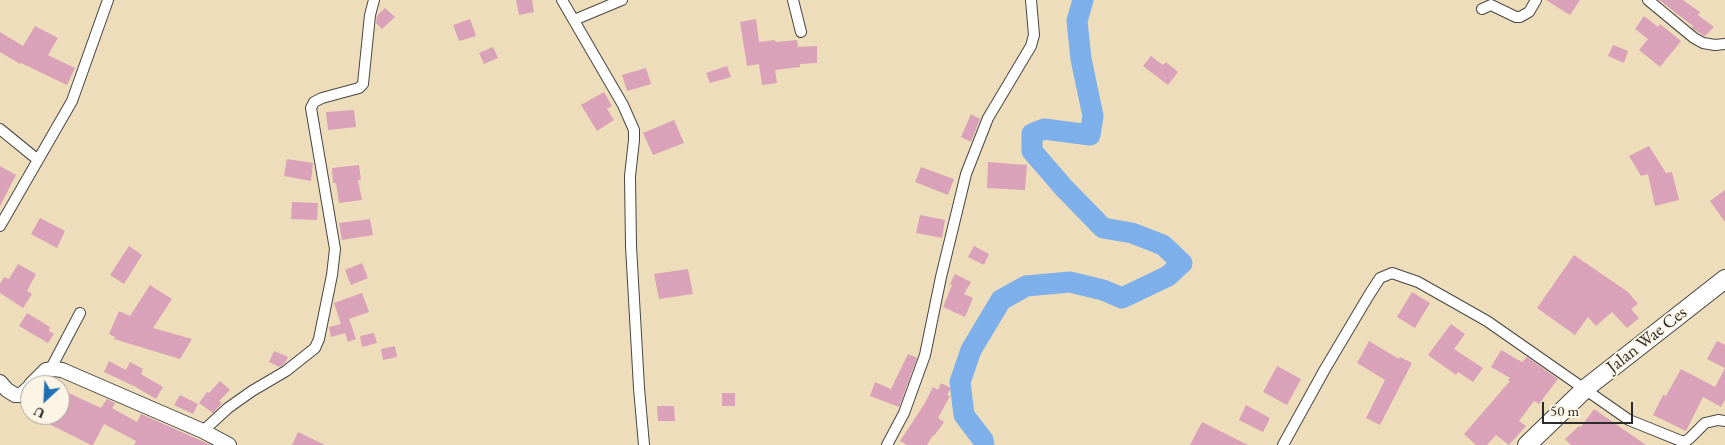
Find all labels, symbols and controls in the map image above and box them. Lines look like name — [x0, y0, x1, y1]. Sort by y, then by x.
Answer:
street label: Jalan Wae Ces — [1603, 302, 1691, 378]
north arrow — [20, 375, 70, 425]
scale bar — [1545, 392, 1636, 424]
text: 50 m — [1550, 401, 1579, 420]
text: U — [31, 402, 48, 423]

